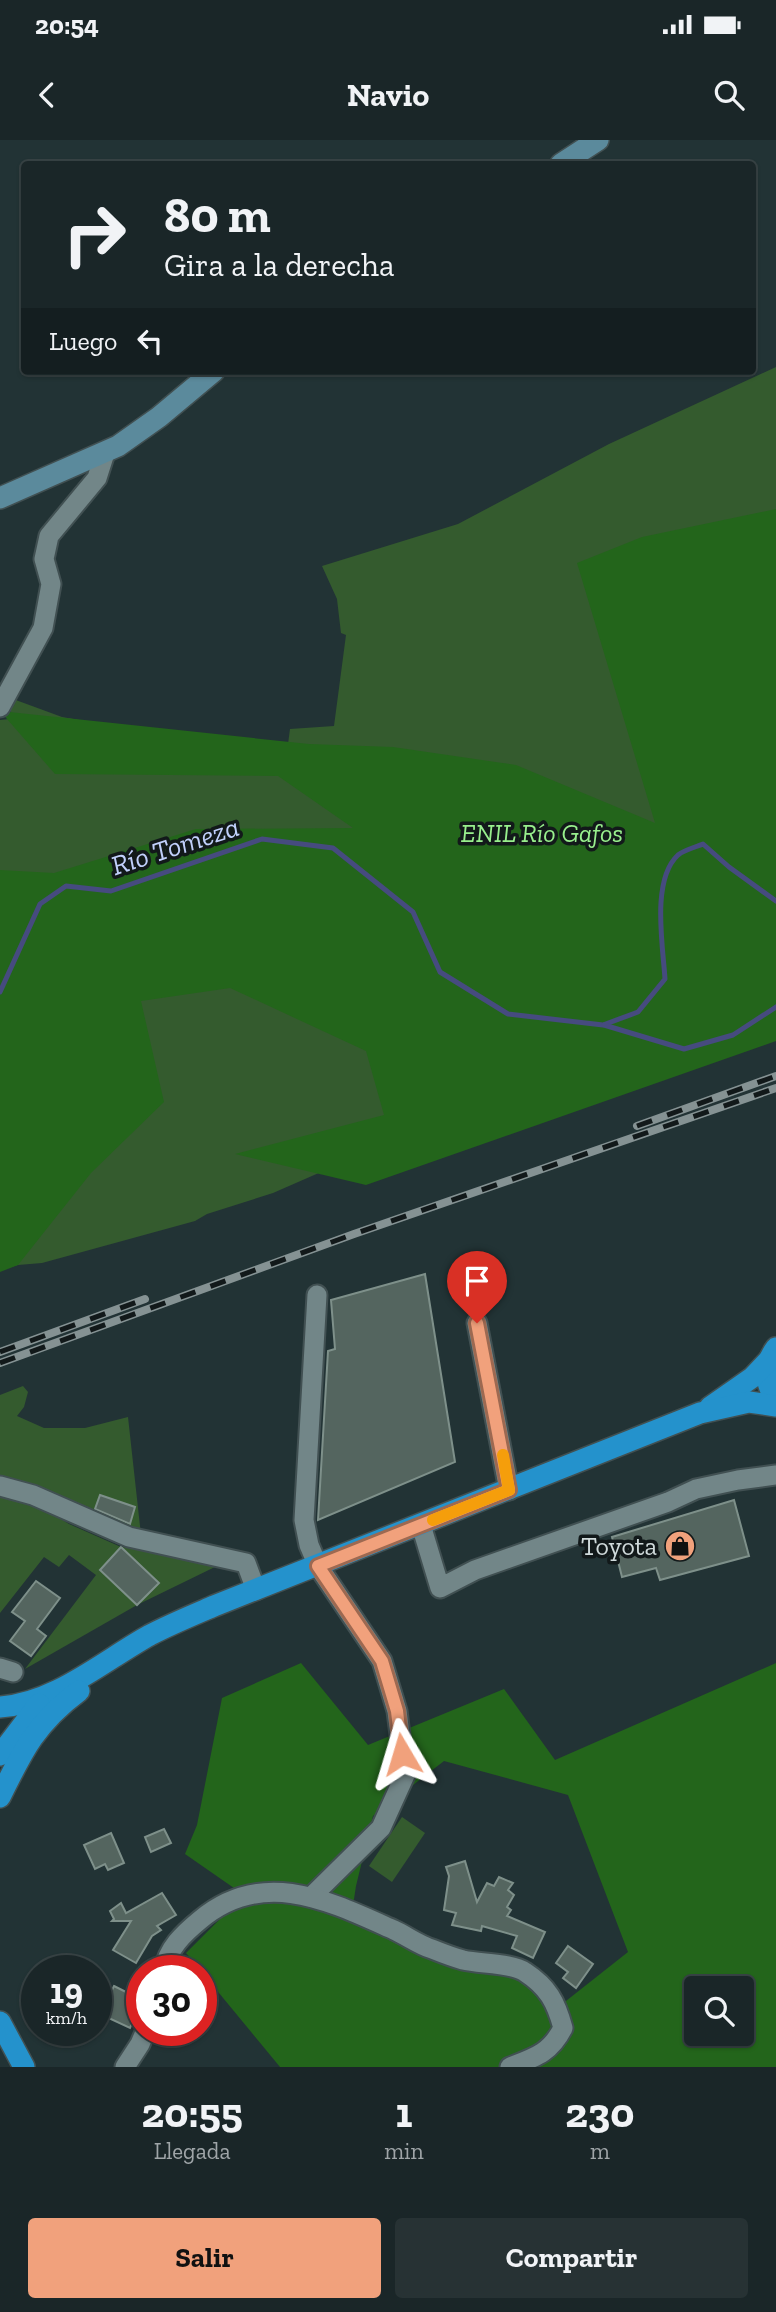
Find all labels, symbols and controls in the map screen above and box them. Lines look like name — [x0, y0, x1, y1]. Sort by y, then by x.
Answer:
text: 20:54 — [35, 9, 99, 41]
icon: back — [28, 76, 66, 114]
text: Navio — [347, 76, 429, 114]
icon: search — [710, 76, 748, 114]
text: 80 m — [164, 186, 271, 245]
icon: right — [49, 189, 140, 280]
text: Gira a la derecha — [164, 246, 394, 284]
icon: left — [131, 322, 169, 360]
text: Luego — [49, 325, 117, 357]
water label: Río Tomeza — [107, 810, 243, 882]
park label: ENIL Río Gafos — [461, 817, 623, 849]
pin — [447, 1251, 507, 1323]
icon: arrive — [458, 1262, 496, 1300]
shop icon: Toyota — [663, 1529, 697, 1563]
place label: Toyota — [581, 1530, 657, 1562]
position arrow — [365, 1717, 439, 1791]
speed limit sign: 30 — [126, 1955, 217, 2046]
text: 19 — [50, 1970, 83, 2012]
map controls — [684, 1976, 754, 2046]
button: search — [684, 1976, 754, 2046]
text: km/h — [46, 2007, 87, 2029]
text: 20:55 — [142, 2087, 243, 2138]
text: 1 — [395, 2087, 412, 2138]
text: 230 — [565, 2087, 634, 2138]
text: Llegada — [154, 2137, 231, 2165]
text: min — [384, 2137, 424, 2165]
text: m — [590, 2137, 610, 2165]
button: Salir — [28, 2218, 381, 2298]
button: Compartir — [395, 2218, 748, 2298]

